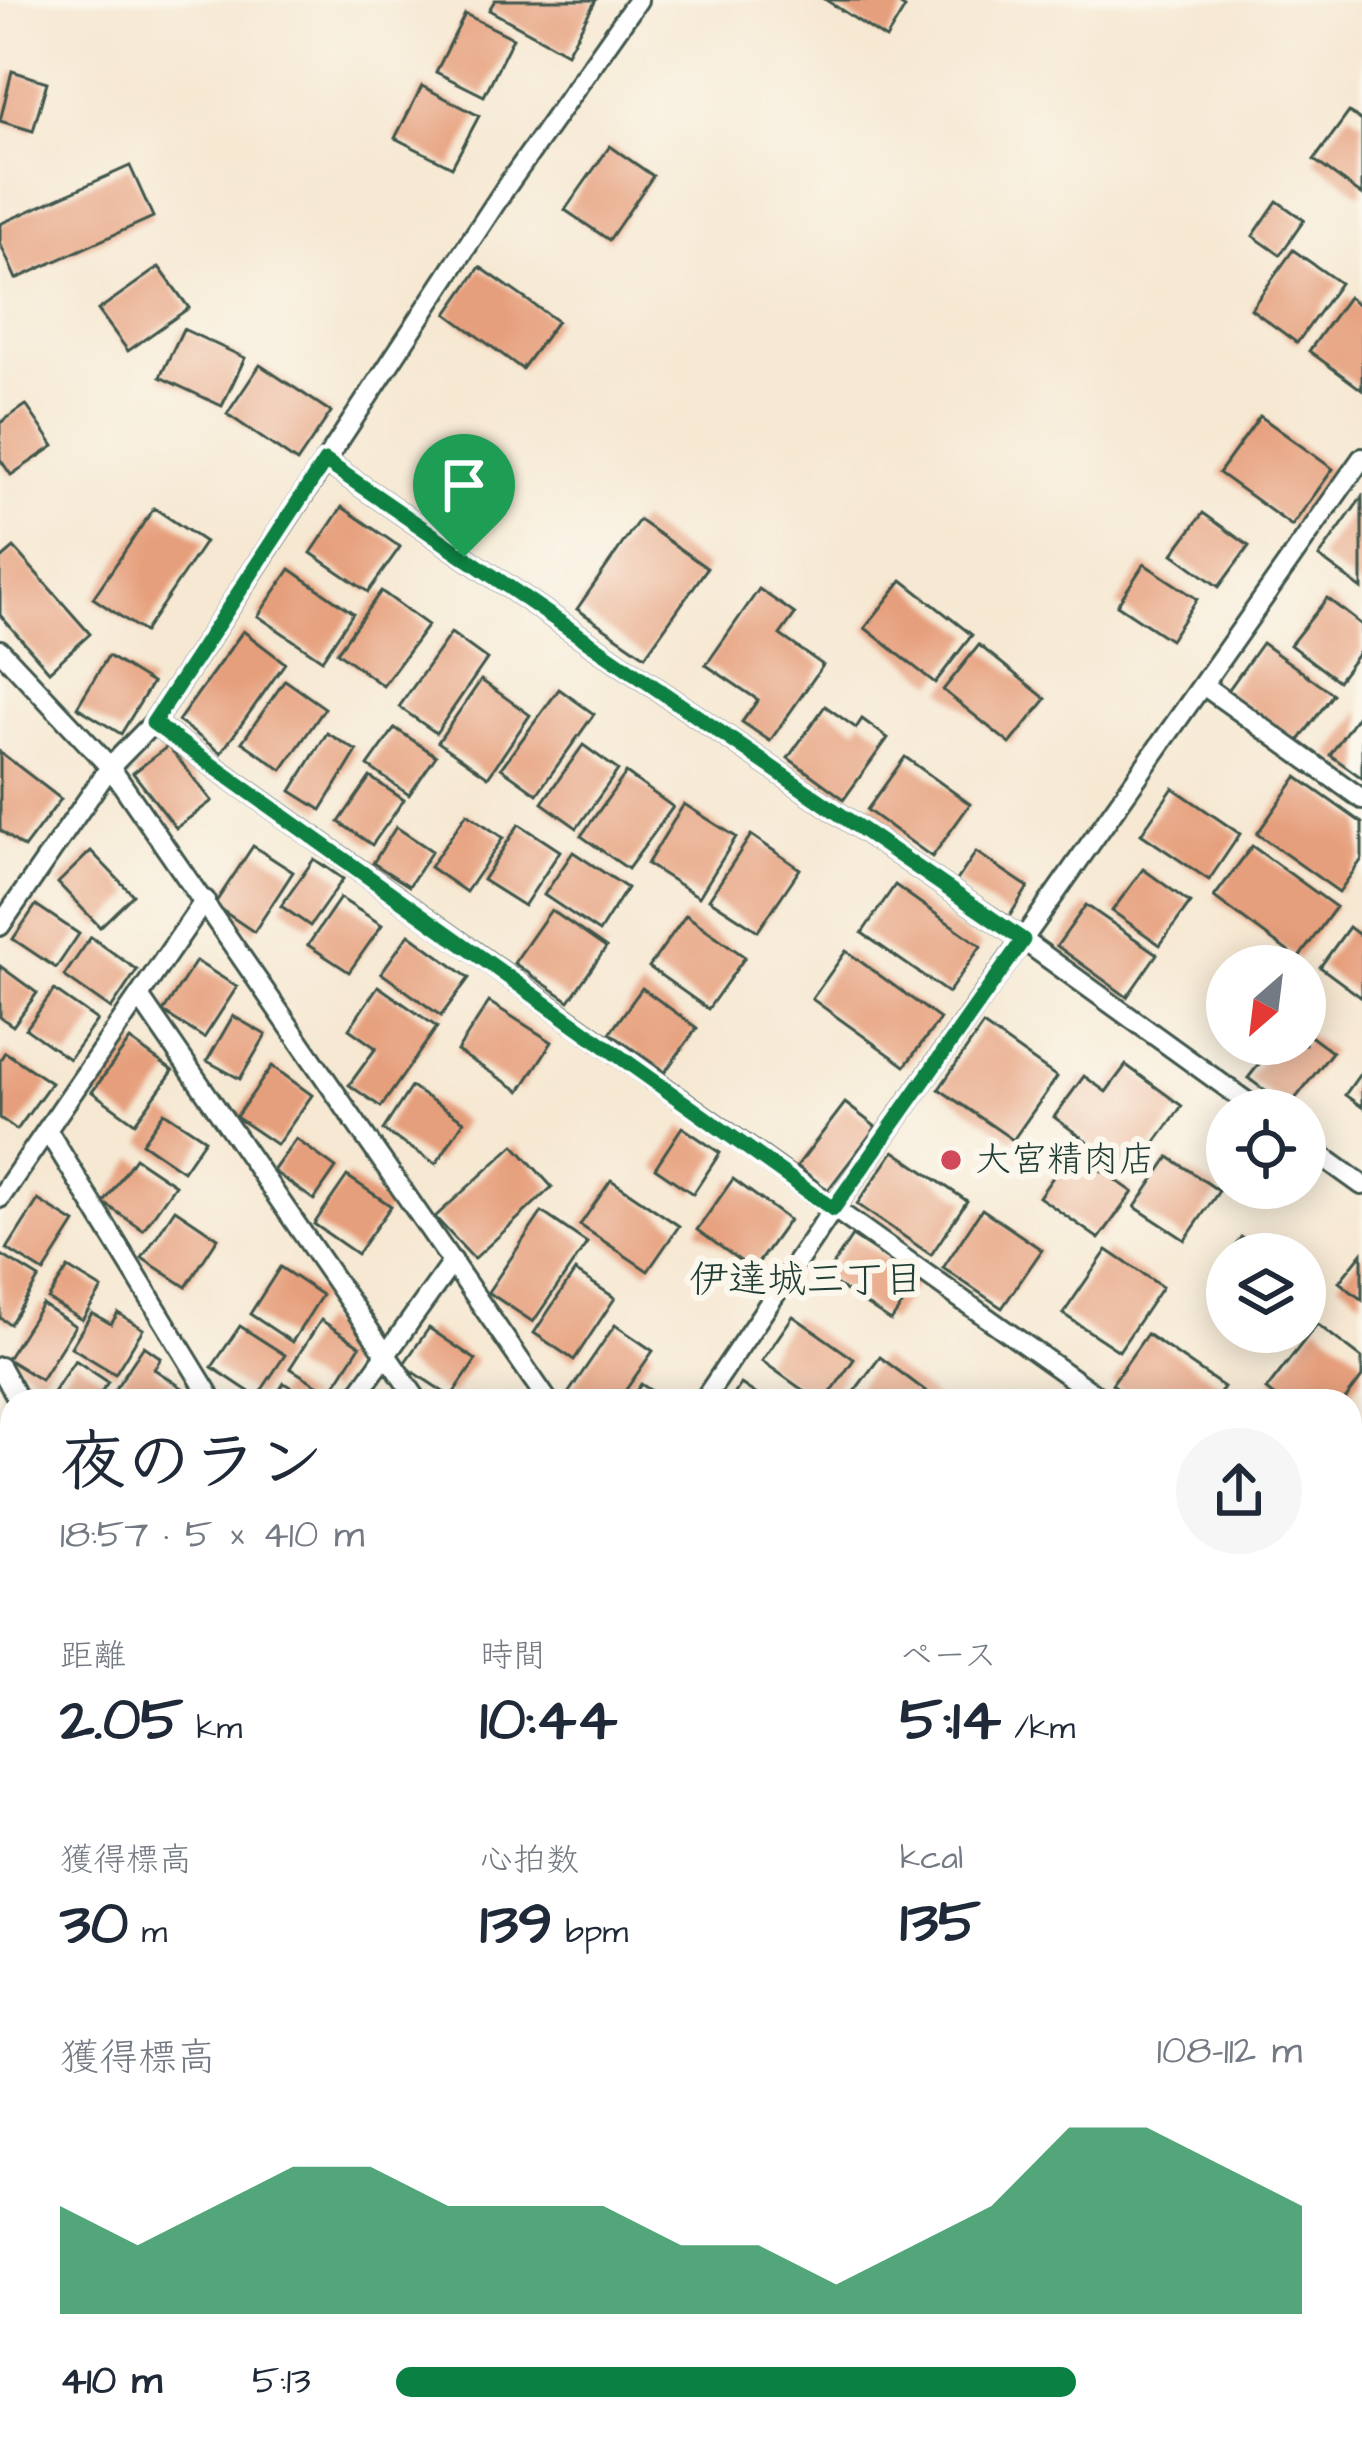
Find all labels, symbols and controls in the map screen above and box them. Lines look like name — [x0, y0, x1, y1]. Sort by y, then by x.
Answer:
pin — [413, 434, 515, 557]
icon: arrive — [431, 452, 497, 518]
north arrow — [1206, 945, 1326, 1065]
map controls — [1206, 945, 1326, 1353]
button: locate — [1206, 1089, 1326, 1209]
place label: 大宮精肉店 — [975, 1135, 1155, 1186]
marker: 大宮精肉店 — [938, 1147, 964, 1173]
button: layers — [1206, 1233, 1326, 1353]
district label: 伊達城三丁目 — [689, 1254, 923, 1308]
text: 夜のラン — [60, 1418, 324, 1510]
button: share — [1176, 1428, 1302, 1554]
text: 18:57 · 5 × 410 m — [60, 1509, 364, 1563]
text: 距離 — [60, 1633, 126, 1679]
text: 時間 — [480, 1633, 546, 1679]
text: ペース — [900, 1633, 997, 1679]
text: 2.05 — [60, 1679, 183, 1762]
text: 10:44 — [480, 1679, 617, 1762]
text: 5:14 — [900, 1679, 1001, 1762]
text: km — [183, 1705, 242, 1751]
text: /km — [1001, 1705, 1075, 1751]
text: kcal — [900, 1835, 963, 1881]
text: 獲得標高 — [60, 1837, 192, 1883]
text: 心拍数 — [480, 1837, 579, 1883]
text: 135 — [900, 1881, 981, 1964]
text: 30 — [60, 1883, 128, 1966]
text: 139 — [480, 1883, 552, 1966]
text: m — [128, 1909, 167, 1955]
text: bpm — [552, 1909, 628, 1955]
text: 108–112 m — [1157, 2025, 1302, 2079]
text: 獲得標高 — [60, 2032, 216, 2086]
text: 410 m — [60, 2355, 162, 2409]
text: 5:13 — [252, 2355, 311, 2409]

